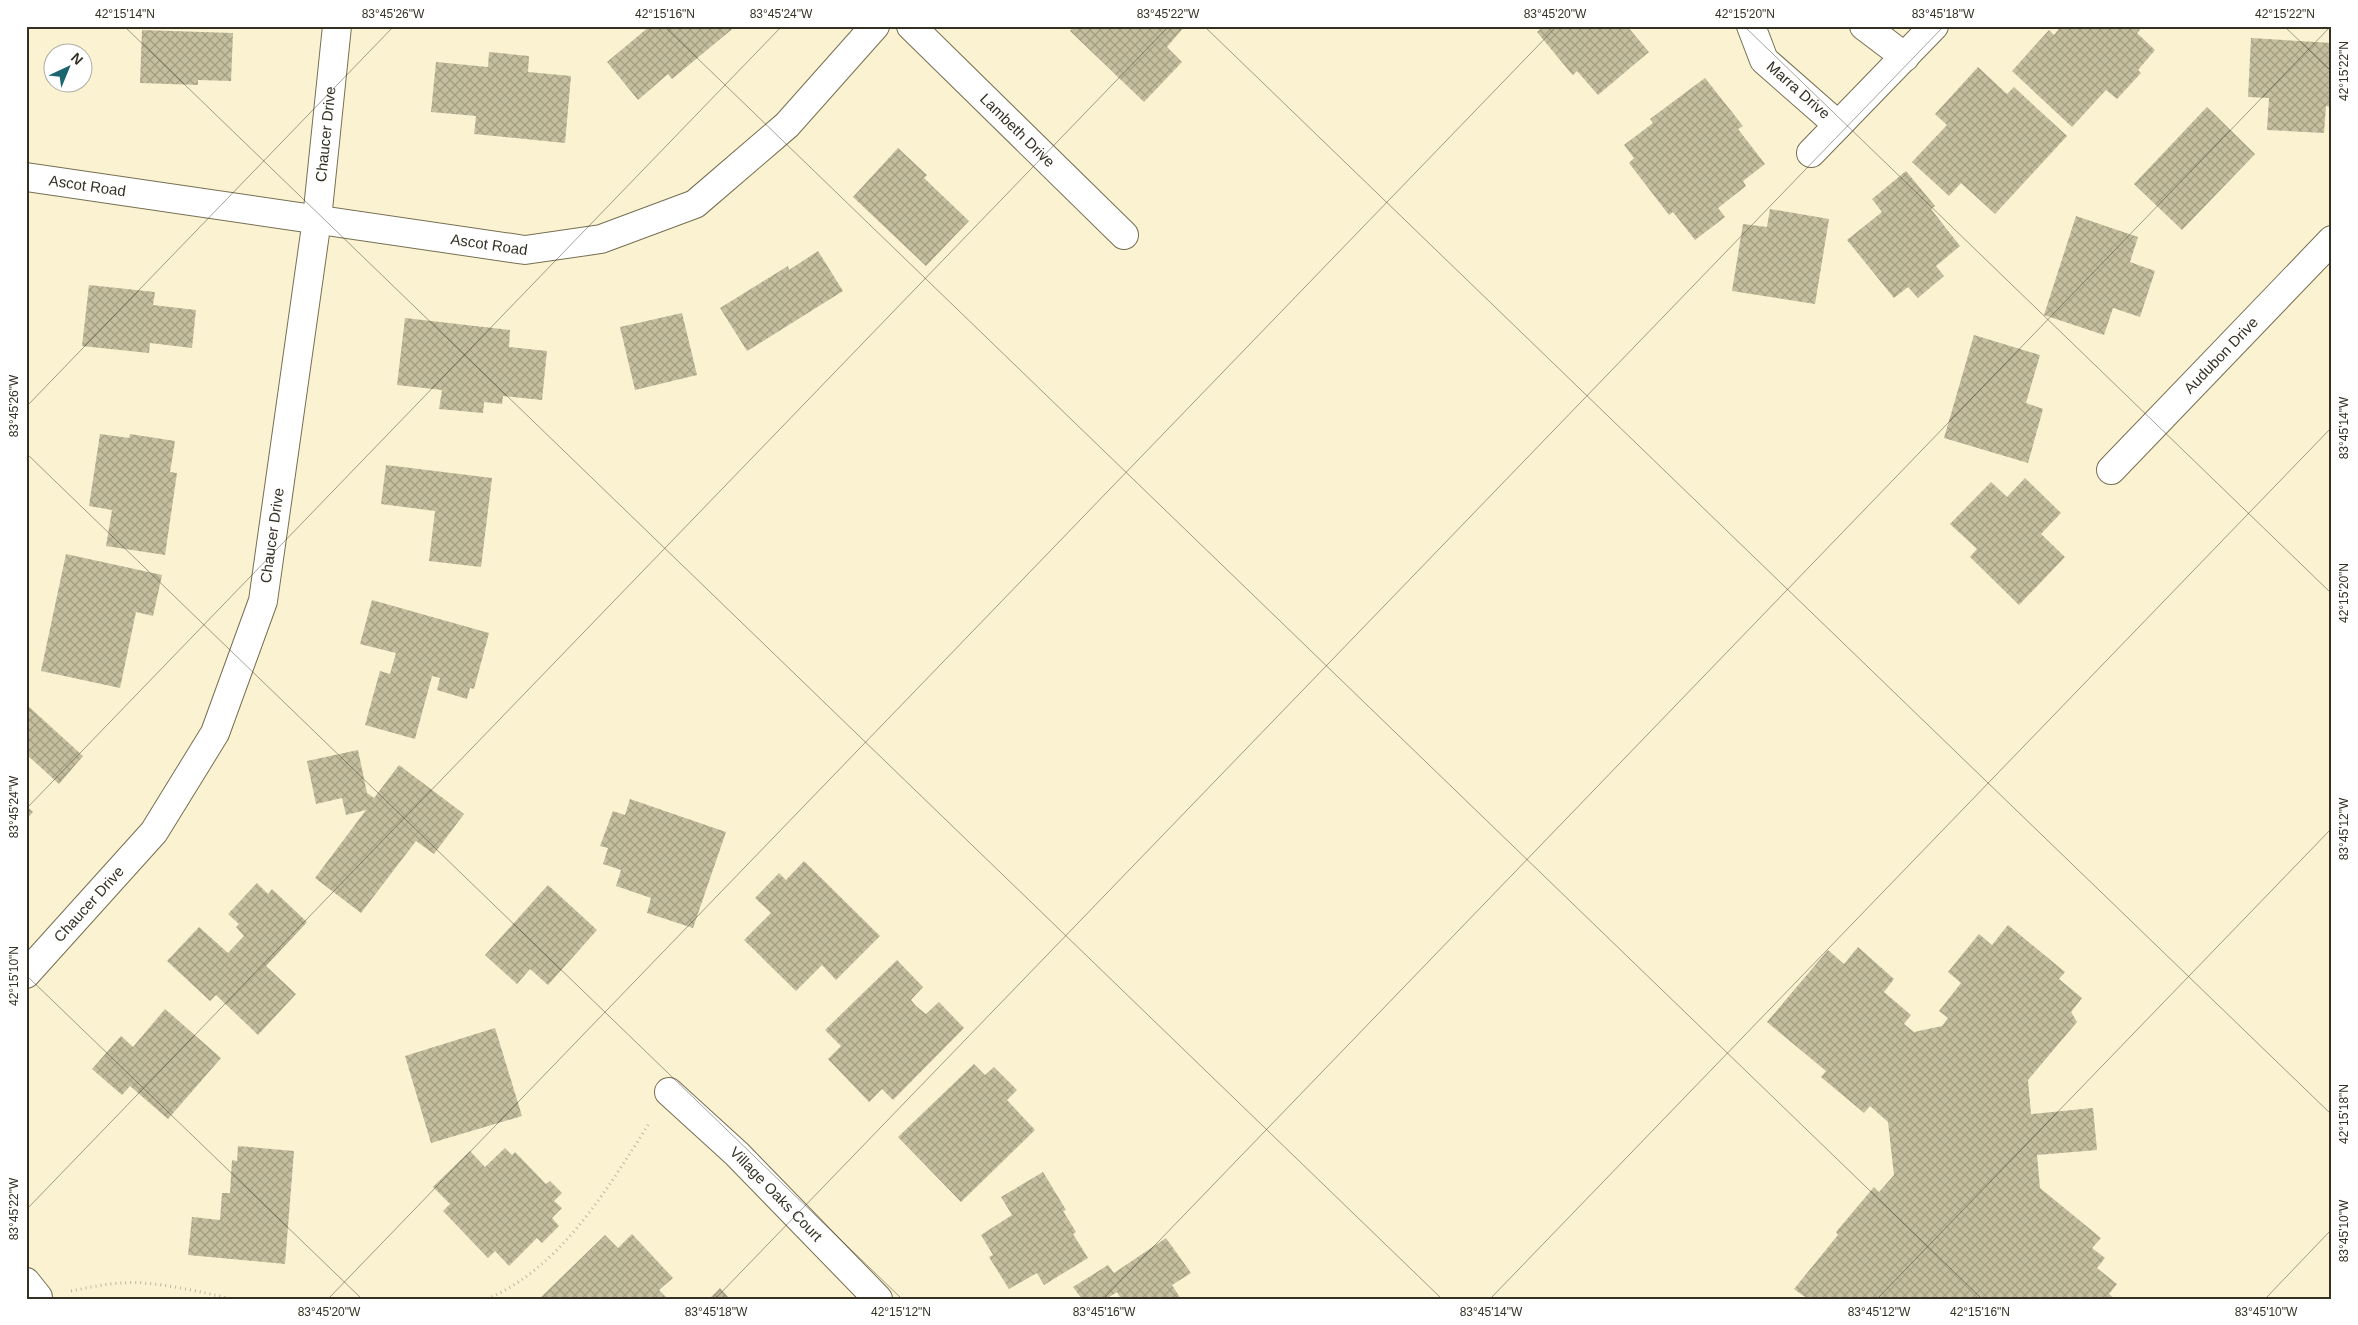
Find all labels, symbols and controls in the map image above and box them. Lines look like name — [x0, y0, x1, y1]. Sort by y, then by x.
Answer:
text: 42°15'14"N — [95, 7, 155, 21]
text: 83°45'26"W — [362, 7, 425, 21]
text: 42°15'16"N — [635, 7, 695, 21]
text: 83°45'24"W — [750, 7, 813, 21]
text: 83°45'22"W — [1137, 7, 1200, 21]
text: 83°45'20"W — [1524, 7, 1587, 21]
text: 42°15'20"N — [1715, 7, 1775, 21]
text: 83°45'18"W — [1912, 7, 1975, 21]
text: 42°15'22"N — [2255, 7, 2315, 21]
text: 42°15'22"N — [2337, 41, 2351, 101]
north arrow — [42, 42, 92, 92]
text: N — [68, 49, 86, 68]
street label: Marra Drive — [1764, 57, 1834, 122]
street label: Chaucer Drive — [312, 86, 339, 183]
street label: Lambeth Drive — [977, 90, 1058, 170]
street label: Ascot Road — [48, 171, 127, 200]
street label: Ascot Road — [450, 230, 529, 258]
street label: Audubon Drive — [2180, 313, 2261, 397]
text: 83°45'26"W — [7, 374, 21, 437]
text: 83°45'14"W — [2337, 396, 2351, 459]
street label: Chaucer Drive — [257, 487, 287, 584]
text: 42°15'20"N — [2337, 563, 2351, 623]
text: 83°45'24"W — [7, 775, 21, 838]
text: 83°45'12"W — [2337, 797, 2351, 860]
street label: Chaucer Drive — [50, 863, 127, 945]
text: 42°15'10"N — [7, 946, 21, 1006]
text: 42°15'18"N — [2337, 1084, 2351, 1144]
street label: Village Oaks Court — [727, 1143, 827, 1245]
text: 83°45'22"W — [7, 1177, 21, 1240]
text: 83°45'10"W — [2337, 1199, 2351, 1262]
text: 83°45'20"W — [298, 1305, 361, 1319]
text: 83°45'18"W — [685, 1305, 748, 1319]
text: 42°15'12"N — [871, 1305, 931, 1319]
text: 83°45'16"W — [1073, 1305, 1136, 1319]
text: 83°45'14"W — [1460, 1305, 1523, 1319]
text: 83°45'12"W — [1848, 1305, 1911, 1319]
text: 42°15'16"N — [1950, 1305, 2010, 1319]
text: 83°45'10"W — [2235, 1305, 2298, 1319]

